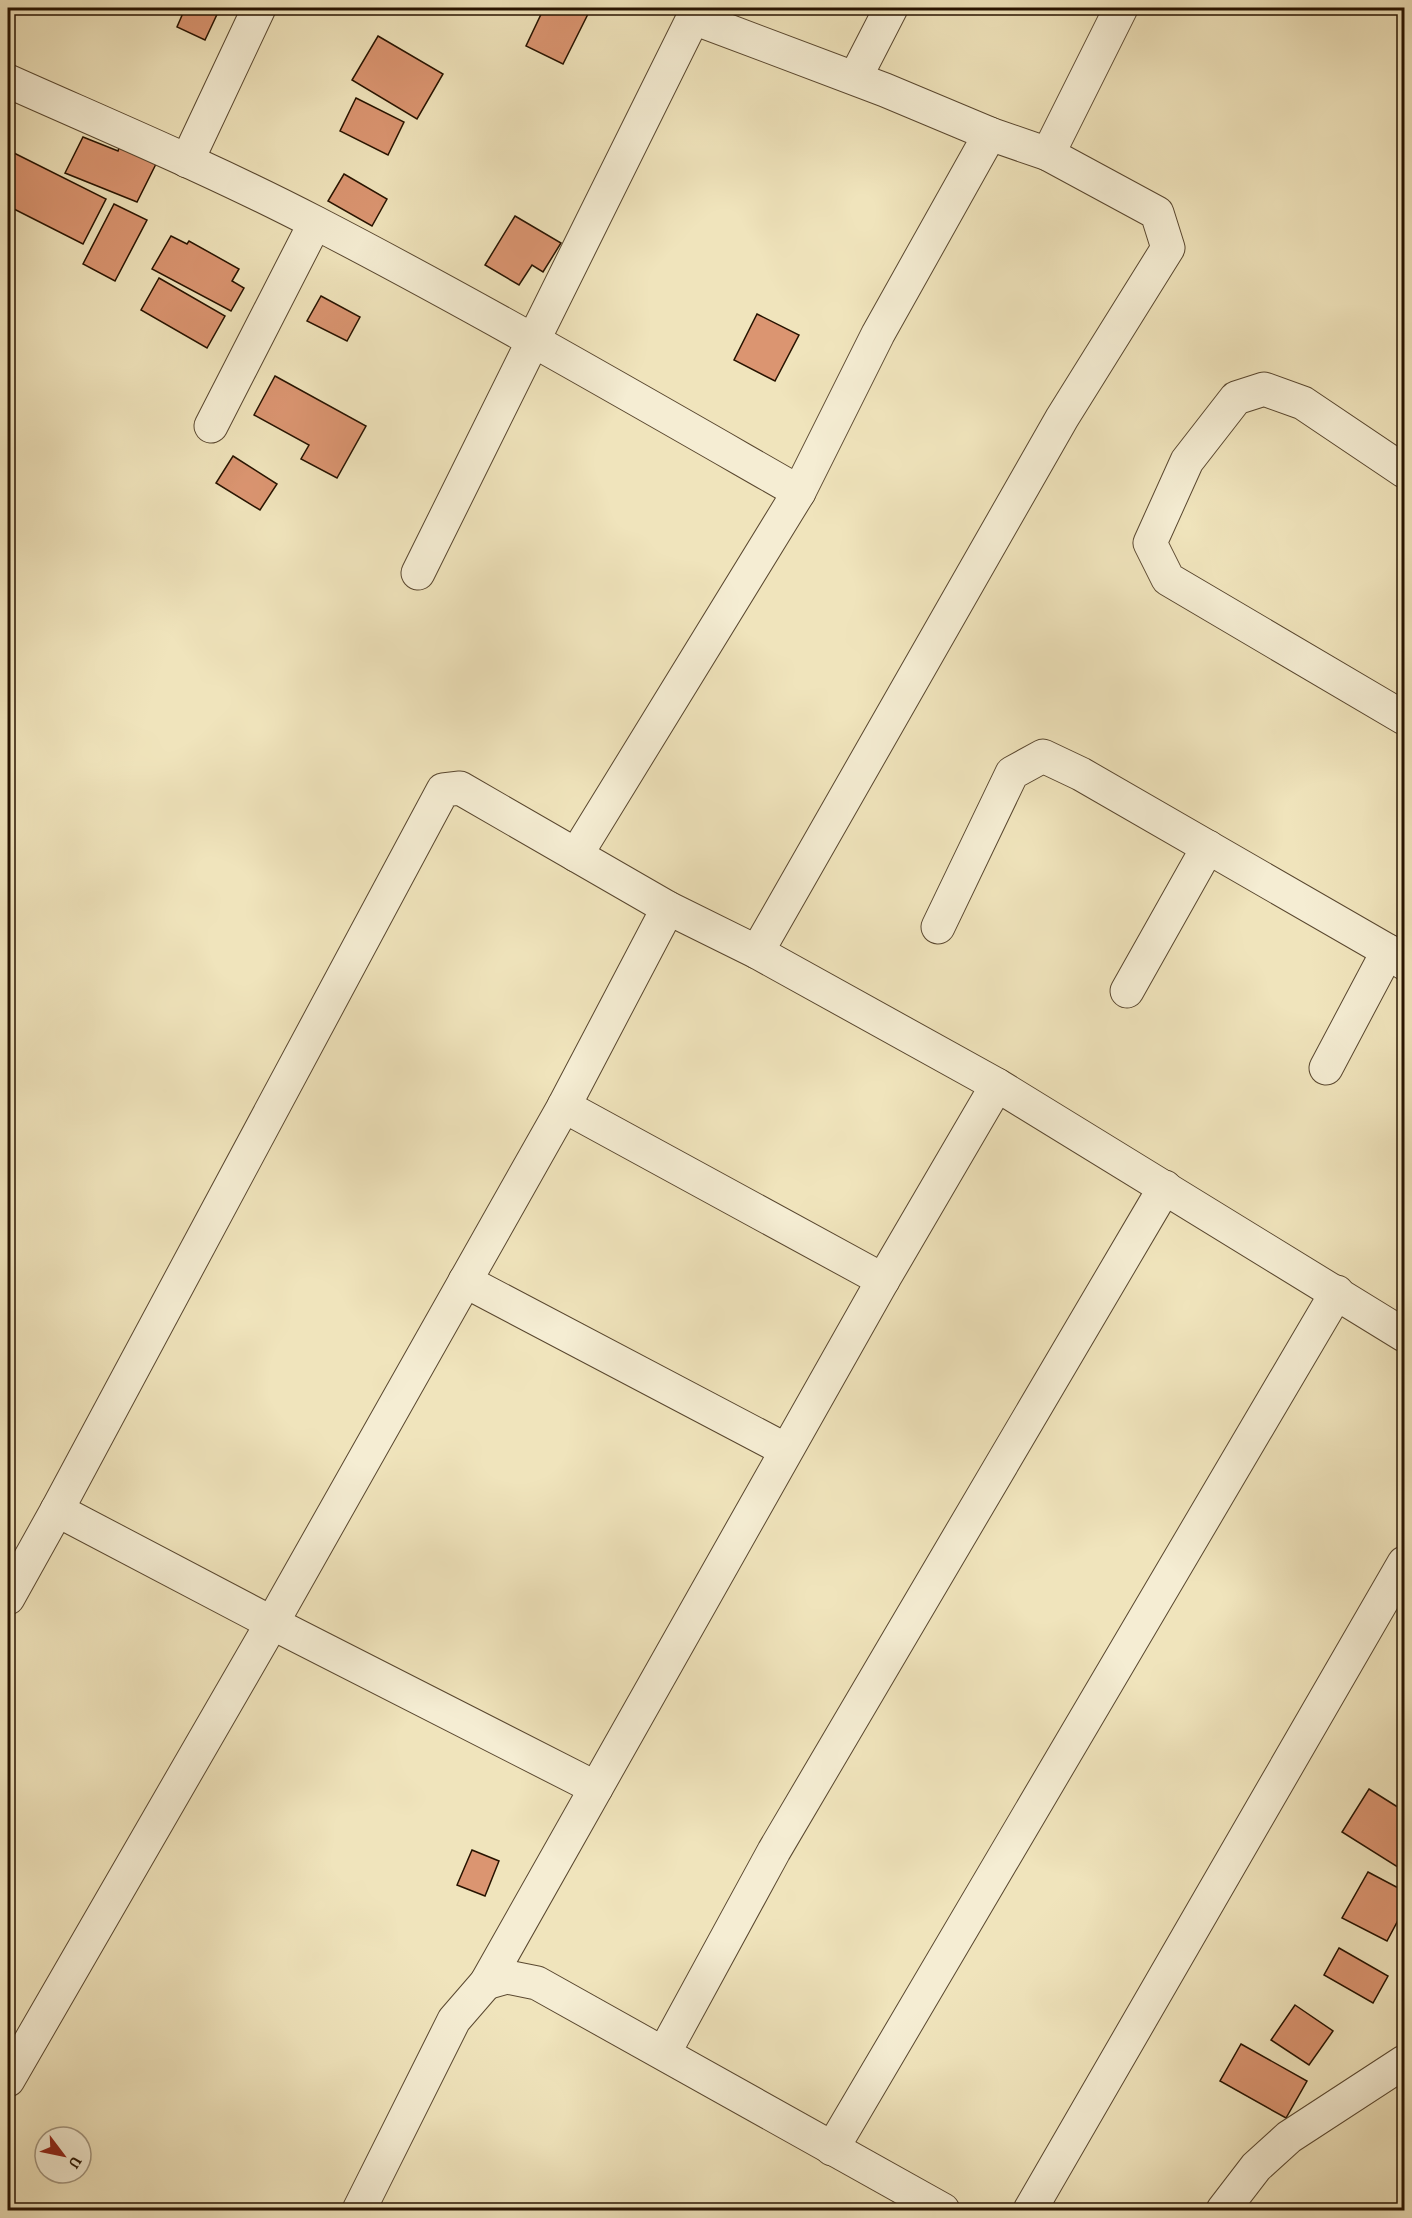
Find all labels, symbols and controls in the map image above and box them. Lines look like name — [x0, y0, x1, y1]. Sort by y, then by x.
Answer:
north arrow — [33, 2125, 93, 2185]
text: U — [63, 2152, 87, 2173]

